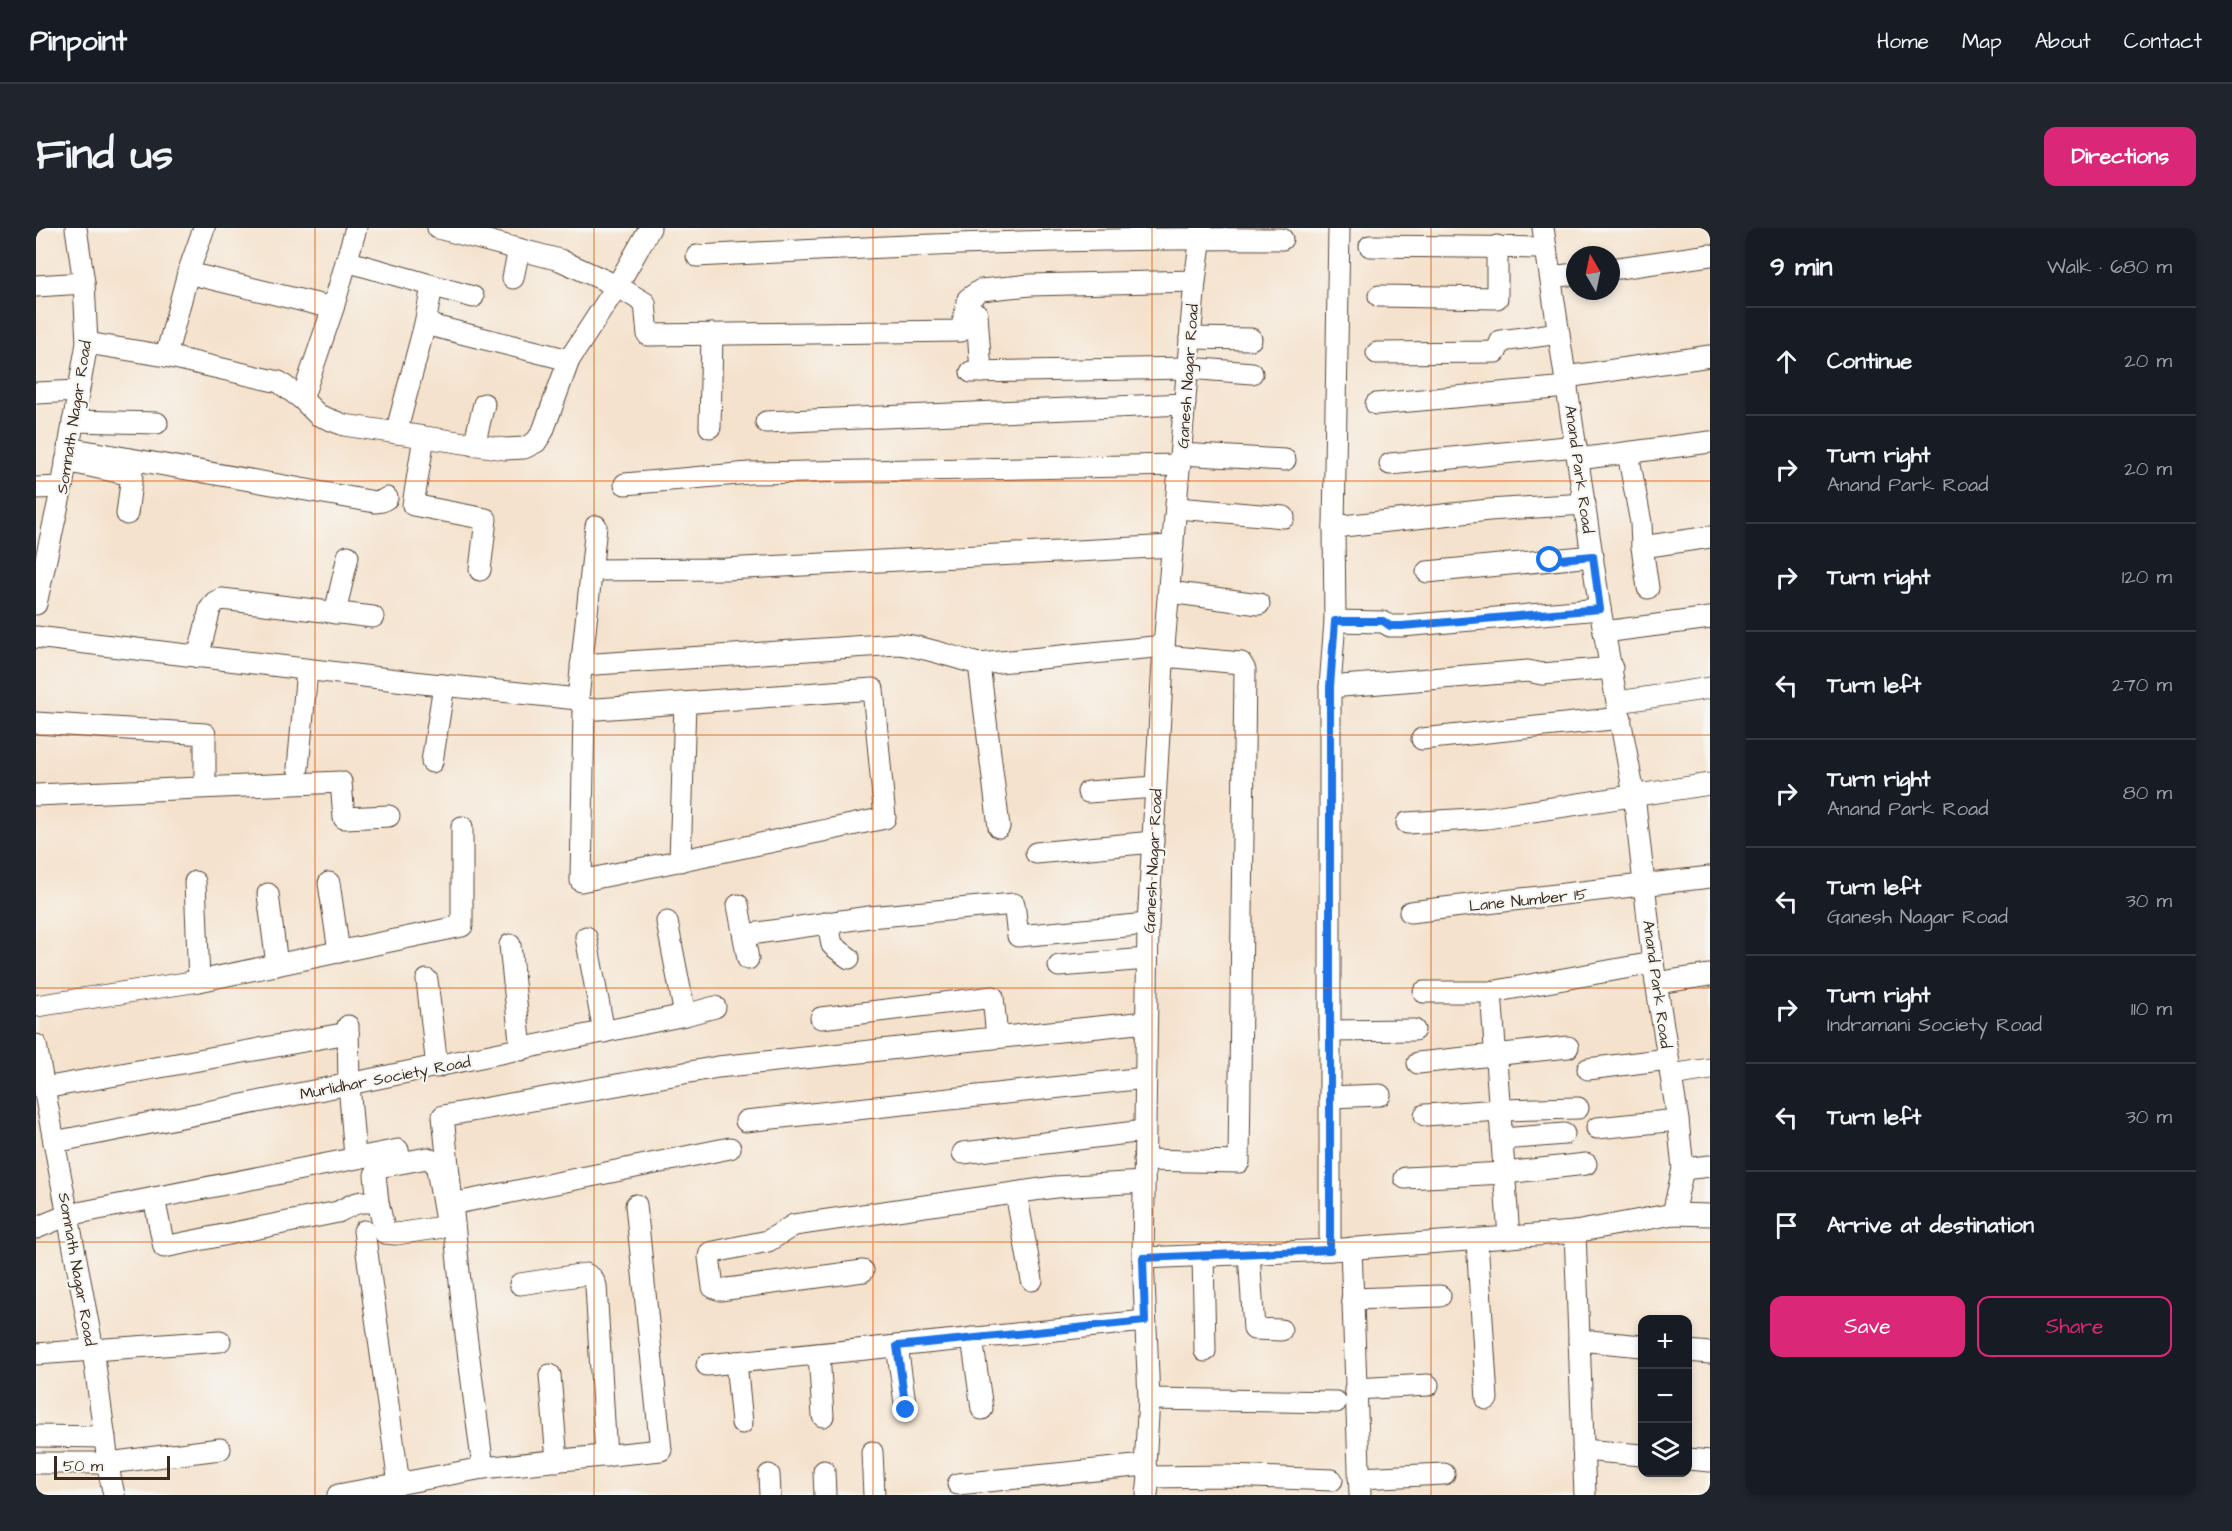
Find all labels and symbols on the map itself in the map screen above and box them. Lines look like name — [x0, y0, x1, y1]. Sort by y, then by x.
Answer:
north arrow — [1566, 246, 1620, 300]
street label: Ganesh Nagar Road — [1172, 303, 1205, 449]
street label: Somnath Nagar Road — [51, 339, 98, 496]
street label: Anand Park Road — [1559, 404, 1599, 535]
route start — [1536, 546, 1562, 572]
street label: Ganesh Nagar Road — [1138, 788, 1169, 934]
street label: Lane Number 15 — [1468, 883, 1589, 917]
street label: Anand Park Road — [1637, 919, 1677, 1050]
street label: Murlidhar Society Road — [298, 1051, 473, 1106]
street label: Somnath Nagar Road — [52, 1191, 101, 1348]
route end — [892, 1396, 918, 1422]
scale bar — [54, 1453, 170, 1480]

